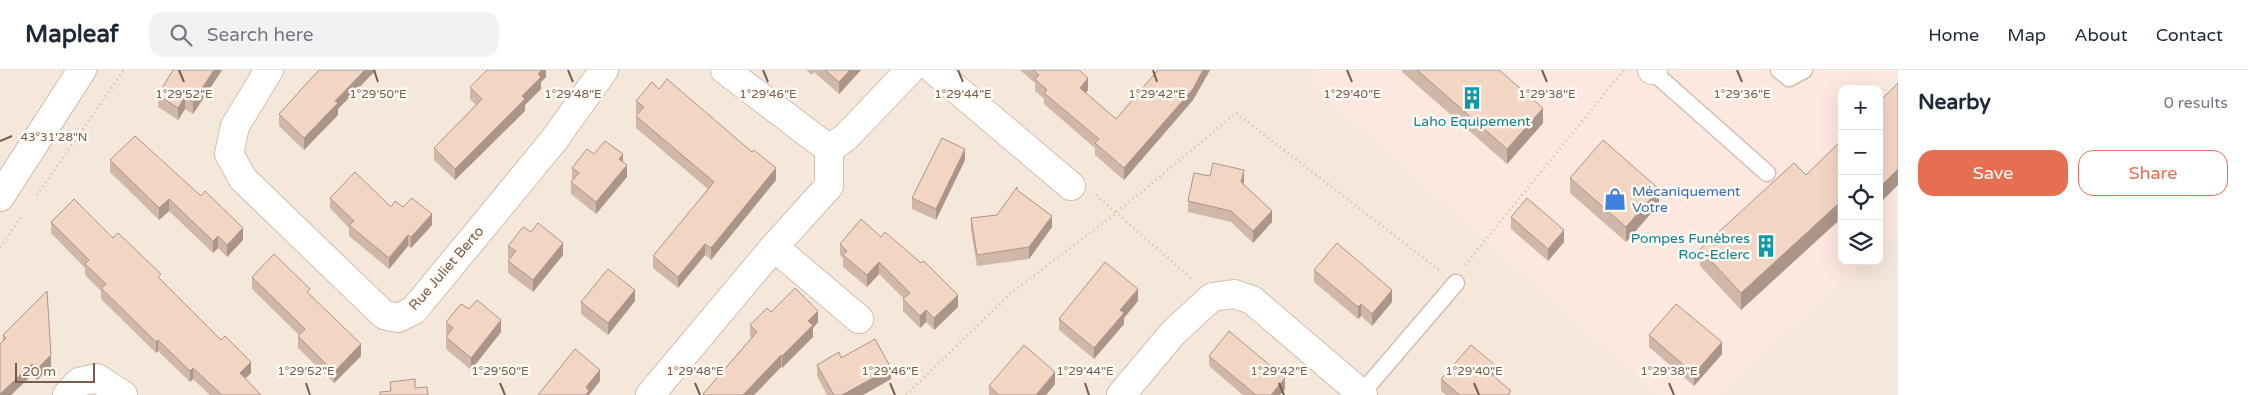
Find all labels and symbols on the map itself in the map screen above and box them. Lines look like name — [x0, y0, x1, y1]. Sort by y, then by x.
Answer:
building icon: Laho Equipement — [1459, 85, 1485, 111]
text: 1°29'52"E — [155, 87, 213, 101]
text: 1°29'50"E — [349, 87, 407, 101]
text: 1°29'48"E — [544, 87, 602, 101]
text: 1°29'46"E — [739, 87, 797, 101]
text: 1°29'44"E — [934, 87, 992, 101]
text: 1°29'42"E — [1128, 87, 1186, 101]
text: 1°29'40"E — [1323, 87, 1381, 101]
text: 1°29'38"E — [1518, 87, 1576, 101]
text: 1°29'36"E — [1713, 87, 1771, 101]
place label: Laho Equipement — [1413, 113, 1531, 130]
text: 43°31'28"N — [21, 130, 88, 144]
place label: Mécaniquement Votre — [1632, 183, 1741, 216]
shop icon: Mécaniquement Votre — [1602, 186, 1628, 212]
street label: Rue Juliet Berto — [405, 223, 487, 314]
place label: Pompes Funèbres Roc-Eclerc — [1631, 230, 1750, 263]
building icon: Pompes Funèbres Roc-Eclerc — [1753, 233, 1779, 259]
scale bar — [15, 360, 95, 383]
text: 1°29'52"E — [277, 364, 335, 378]
text: 1°29'50"E — [471, 364, 529, 378]
text: 1°29'48"E — [666, 364, 724, 378]
text: 1°29'46"E — [861, 364, 919, 378]
text: 1°29'44"E — [1056, 364, 1114, 378]
text: 1°29'42"E — [1250, 364, 1308, 378]
text: 1°29'40"E — [1445, 364, 1503, 378]
text: 1°29'38"E — [1640, 364, 1698, 378]

